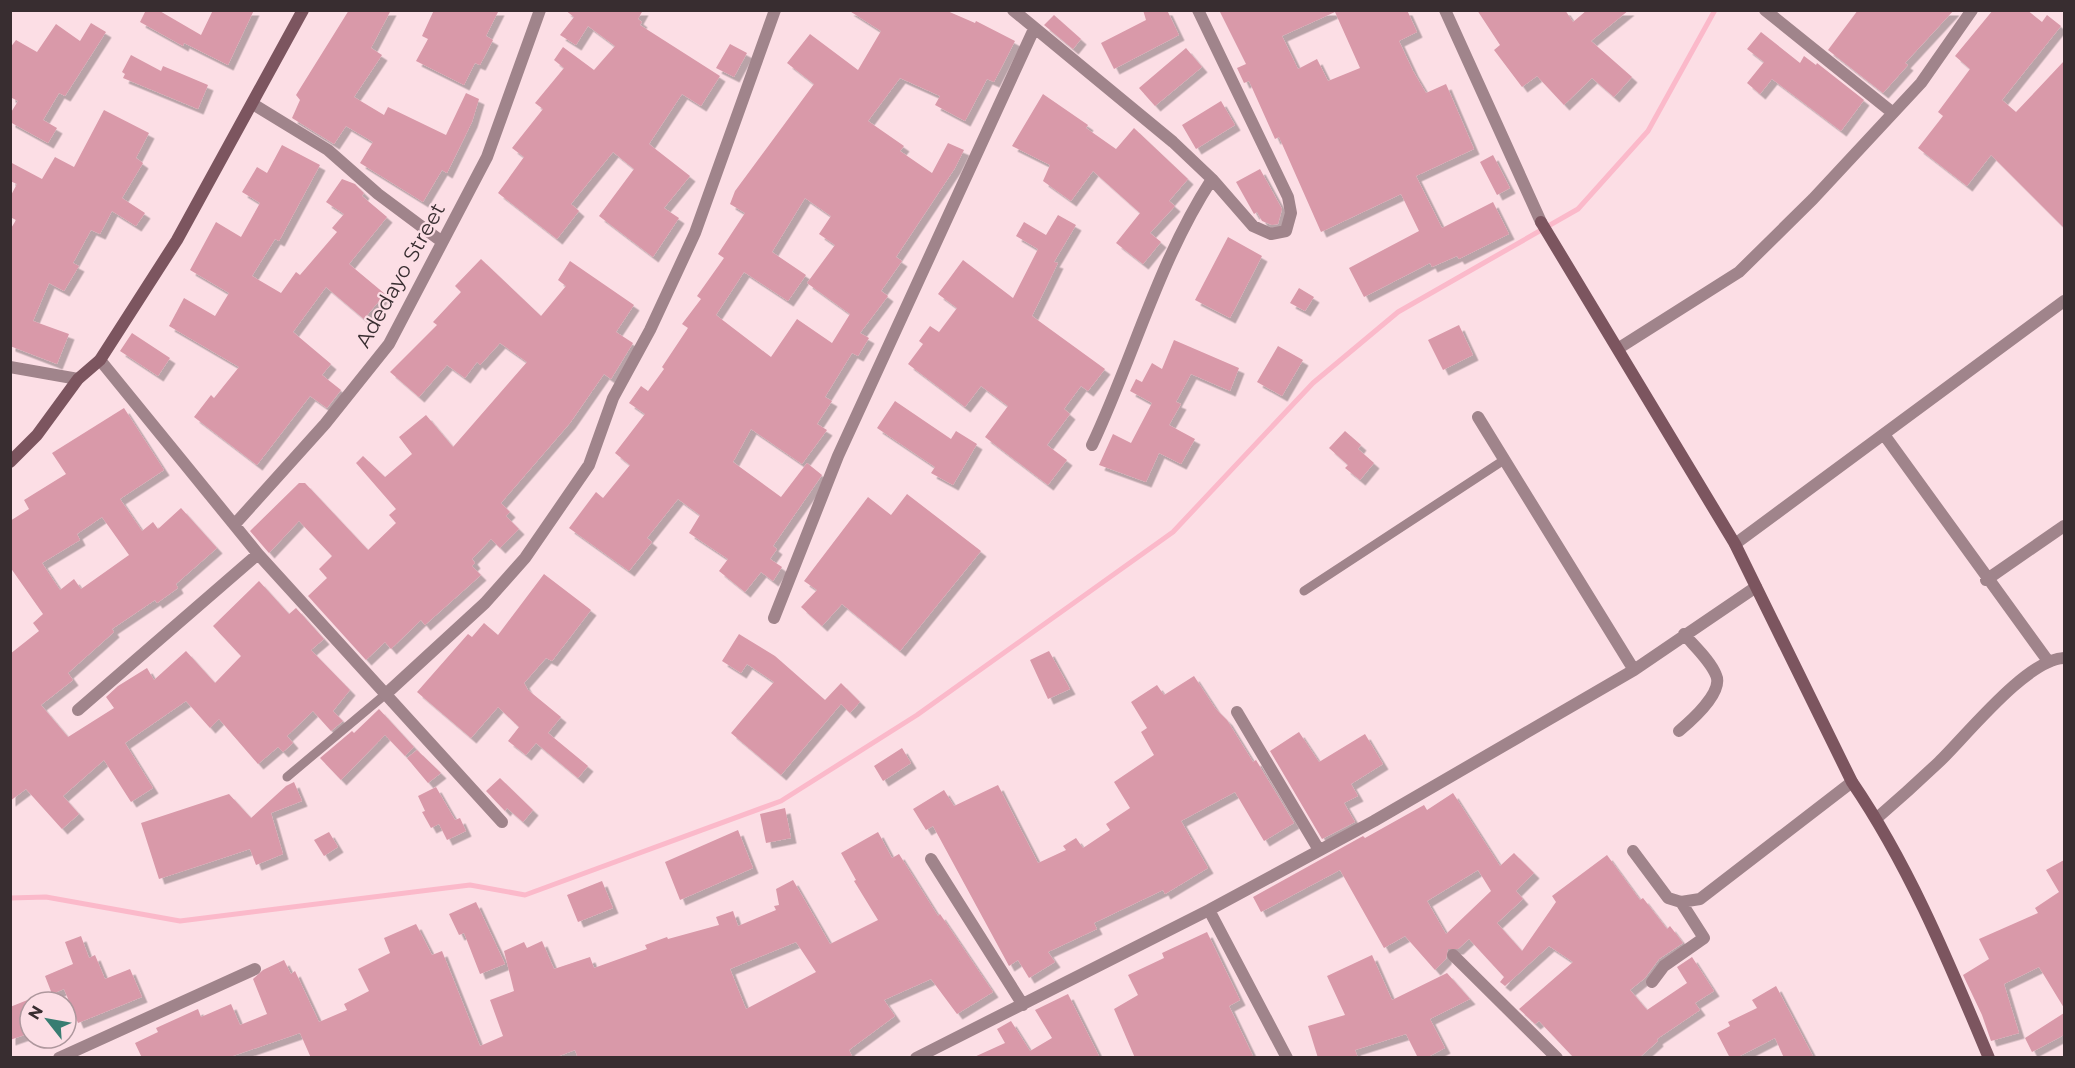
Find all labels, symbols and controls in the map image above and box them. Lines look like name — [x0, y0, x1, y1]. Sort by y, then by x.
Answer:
street label: Adedayo Street — [350, 198, 450, 352]
north arrow — [18, 990, 78, 1050]
text: N — [24, 1002, 47, 1023]

